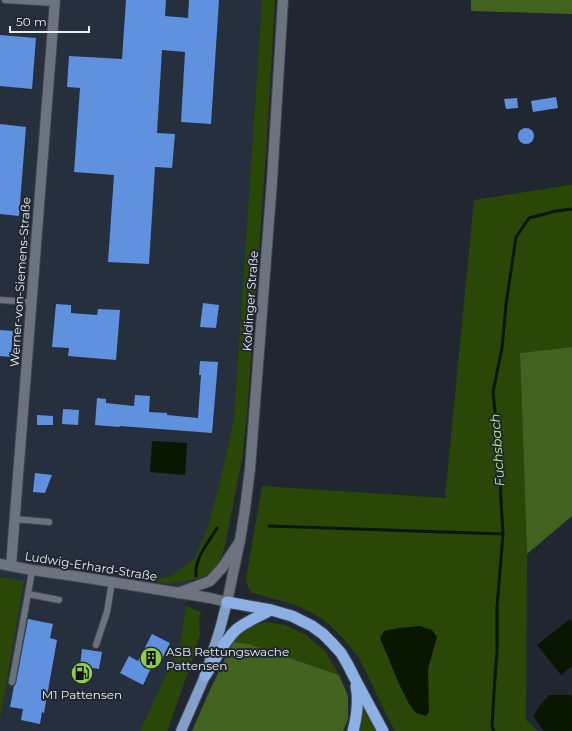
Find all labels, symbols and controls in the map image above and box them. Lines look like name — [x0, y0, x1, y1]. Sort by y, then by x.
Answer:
scale bar — [10, 8, 89, 34]
text: 50 m — [16, 14, 47, 29]
street label: Werner-von-Siemens-Straße — [7, 196, 33, 368]
street label: Koldinger Straße — [239, 250, 261, 352]
water label: Fuchsbach — [486, 413, 508, 487]
street label: Ludwig-Erhard-Straße — [24, 548, 158, 584]
place label: ASB Rettungswache Pattensen — [166, 644, 289, 673]
building icon: ASB Rettungswache Pattensen — [138, 645, 164, 671]
fuel station icon: M1 Pattensen — [69, 660, 95, 686]
place label: M1 Pattensen — [42, 687, 122, 702]

